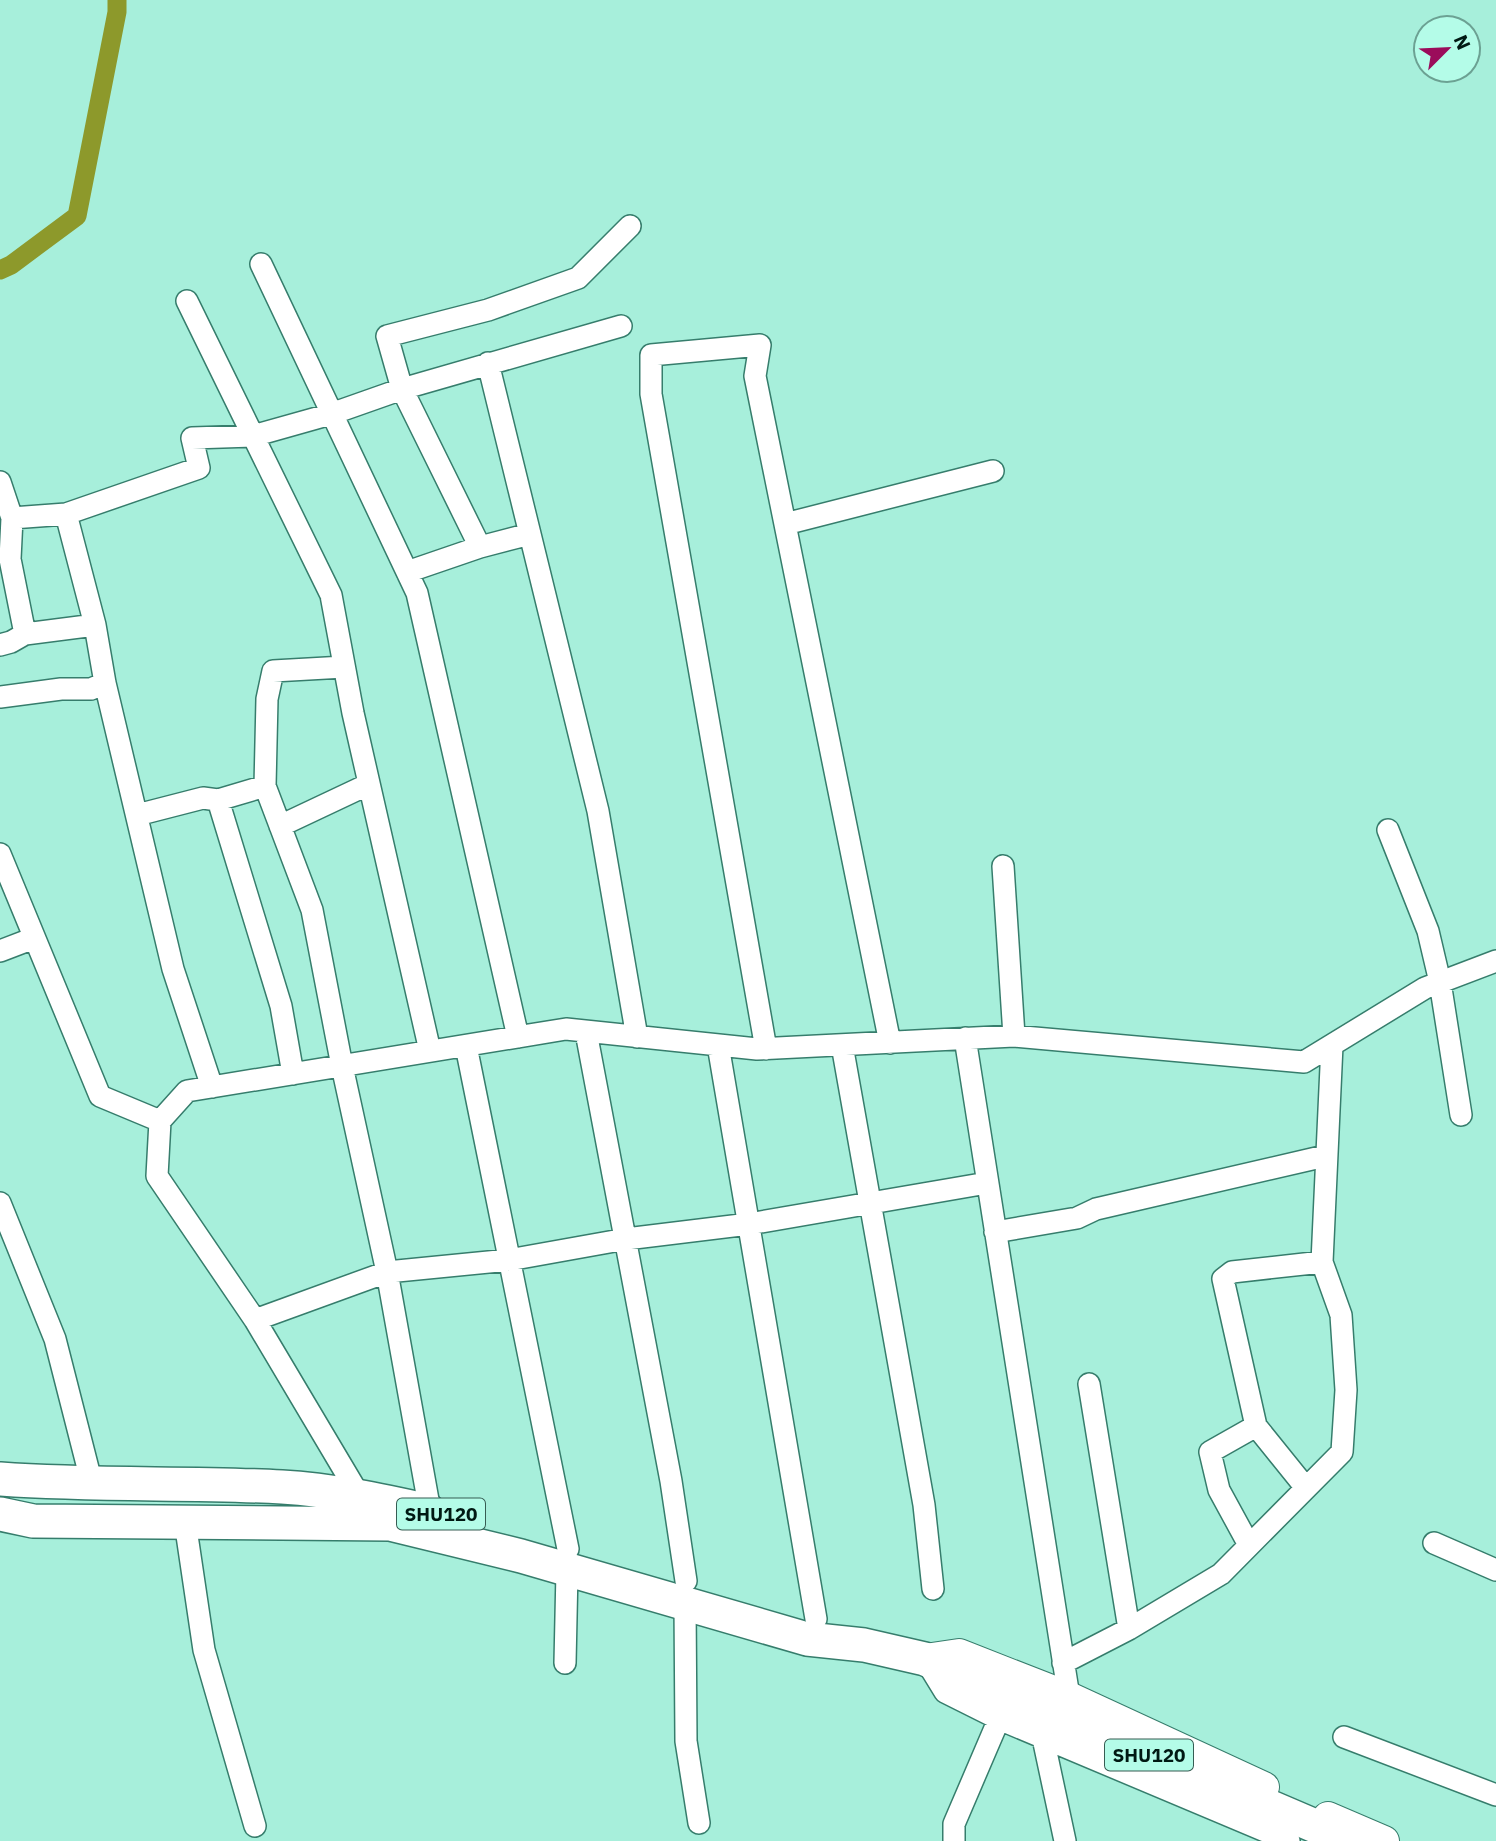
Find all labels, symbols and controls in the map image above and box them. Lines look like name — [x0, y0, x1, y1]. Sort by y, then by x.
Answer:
north arrow — [1412, 14, 1482, 84]
text: N — [1449, 31, 1476, 53]
road number: SHU120 — [397, 1498, 485, 1530]
road number: SHU120 — [1105, 1740, 1193, 1770]

